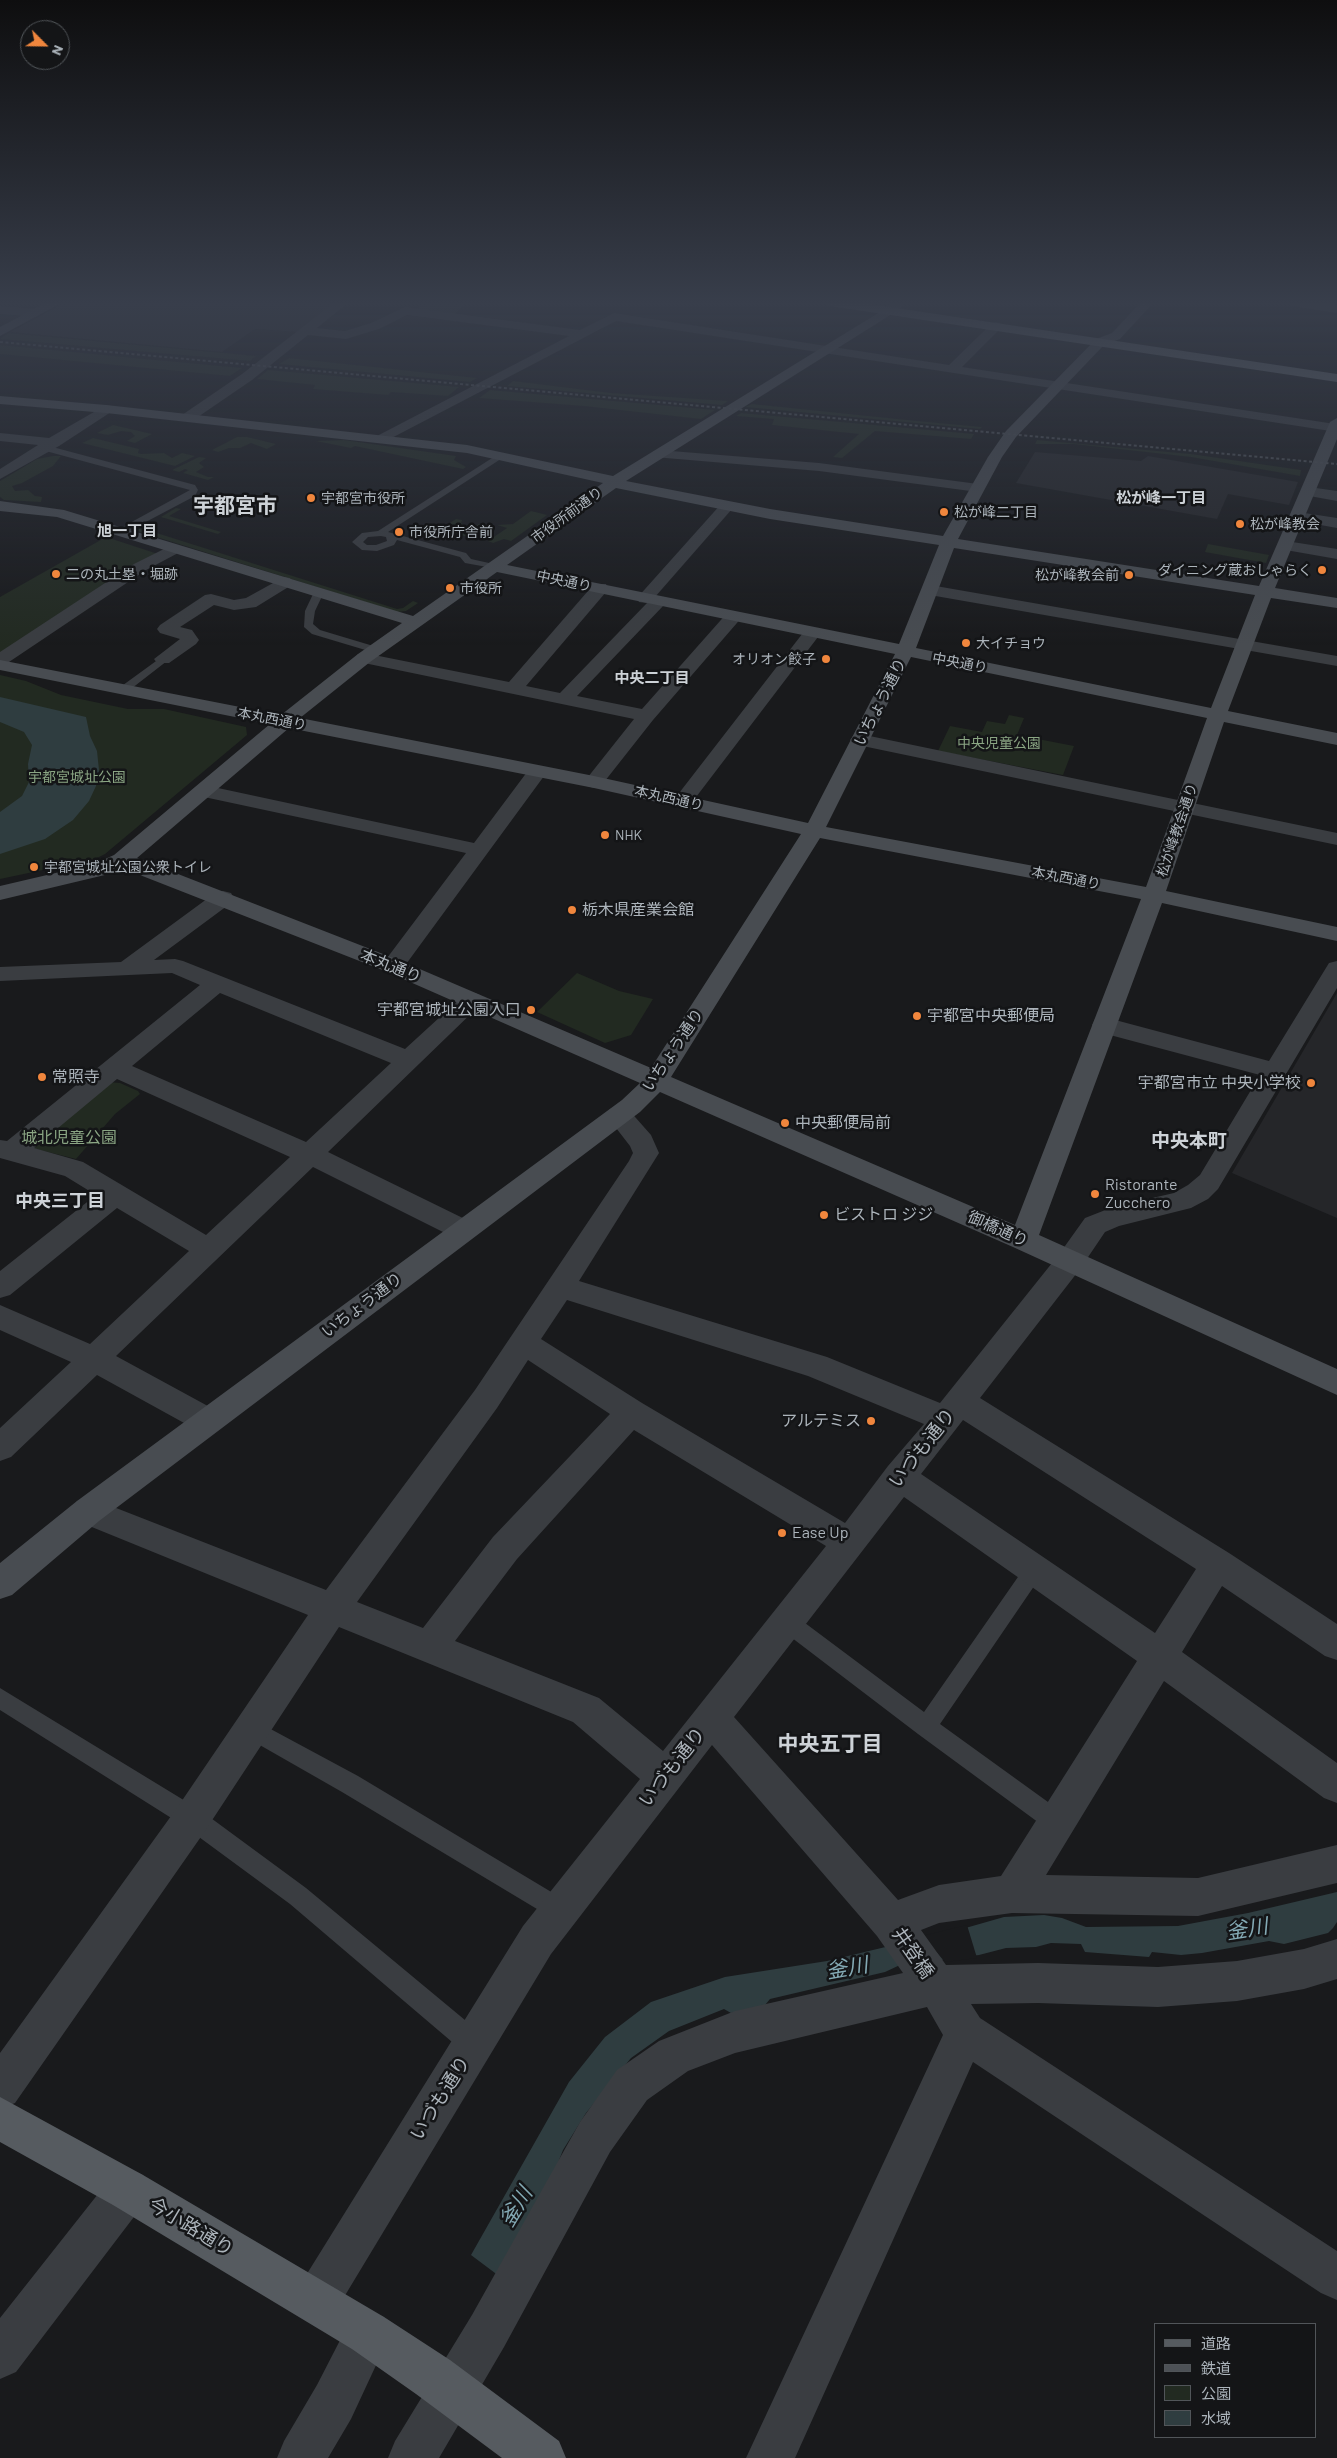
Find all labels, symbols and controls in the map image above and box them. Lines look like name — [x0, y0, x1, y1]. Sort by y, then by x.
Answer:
north arrow — [20, 20, 70, 70]
text: N — [49, 43, 68, 58]
street label: 市役所前通り — [528, 484, 606, 546]
district label: 松が峰一丁目 — [1116, 489, 1206, 507]
place label: 宇都宮市役所 — [321, 490, 405, 506]
marker: 宇都宮市役所 — [305, 492, 317, 504]
district label: 宇都宮市 — [193, 493, 277, 519]
place label: 松が峰二丁目 — [954, 504, 1038, 520]
marker: 松が峰二丁目 — [938, 506, 950, 518]
place label: 松が峰教会 — [1250, 516, 1320, 532]
marker: 松が峰教会 — [1234, 518, 1246, 530]
district label: 旭一丁目 — [97, 522, 157, 540]
place label: 市役所庁舎前 — [409, 524, 493, 540]
marker: 市役所庁舎前 — [393, 526, 405, 538]
place label: ダイニング蔵おしゃらく — [1158, 562, 1312, 578]
marker: ダイニング蔵おしゃらく — [1316, 564, 1328, 576]
place label: 二の丸土塁・堀跡 — [66, 566, 178, 582]
street label: 中央通り — [535, 567, 593, 595]
place label: 松が峰教会前 — [1035, 567, 1119, 583]
marker: 二の丸土塁・堀跡 — [50, 568, 62, 580]
marker: 松が峰教会前 — [1123, 569, 1135, 581]
place label: 市役所 — [460, 580, 502, 596]
marker: 市役所 — [444, 582, 456, 594]
place label: 大イチョウ — [976, 635, 1046, 651]
marker: 大イチョウ — [960, 637, 972, 649]
street label: 中央通り — [931, 649, 989, 677]
place label: オリオン餃子 — [732, 651, 816, 667]
marker: オリオン餃子 — [820, 653, 832, 665]
street label: いちょう通り — [850, 655, 910, 749]
district label: 中央二丁目 — [615, 669, 689, 687]
street label: 本丸西通り — [236, 704, 308, 734]
park label: 中央児童公園 — [957, 735, 1041, 751]
park label: 宇都宮城址公園 — [28, 769, 126, 785]
street label: 松が峰教会通り — [1153, 781, 1201, 879]
street label: 本丸西通り — [633, 782, 705, 814]
place label: NHK — [615, 827, 642, 843]
marker: NHK — [599, 829, 611, 841]
place label: 宇都宮城址公園公衆トイレ — [44, 859, 212, 875]
marker: 宇都宮城址公園公衆トイレ — [28, 861, 40, 873]
street label: 本丸西通り — [1030, 863, 1102, 893]
place label: 栃木県産業会館 — [582, 900, 694, 920]
marker: 栃木県産業会館 — [566, 904, 578, 916]
street label: 本丸通り — [358, 945, 424, 987]
place label: 宇都宮城址公園入口 — [377, 1000, 521, 1020]
marker: 宇都宮城址公園入口 — [525, 1004, 537, 1016]
street label: いちょう通り — [638, 1005, 708, 1095]
place label: 宇都宮中央郵便局 — [927, 1006, 1055, 1026]
marker: 宇都宮中央郵便局 — [911, 1010, 923, 1022]
place label: 常照寺 — [52, 1067, 100, 1087]
marker: 常照寺 — [36, 1071, 48, 1083]
place label: 宇都宮市立 中央小学校 — [1138, 1073, 1301, 1093]
marker: 宇都宮市立 中央小学校 — [1305, 1077, 1317, 1089]
place label: 中央郵便局前 — [795, 1113, 891, 1133]
marker: 中央郵便局前 — [779, 1117, 791, 1129]
park label: 城北児童公園 — [21, 1128, 117, 1148]
district label: 中央本町 — [1151, 1130, 1227, 1152]
place label: Ristorante Zucchero — [1105, 1175, 1178, 1213]
marker: Ristorante Zucchero — [1089, 1188, 1101, 1200]
district label: 中央三丁目 — [15, 1190, 105, 1212]
place label: ビストロ ジジ — [834, 1205, 933, 1225]
street label: 御橋通り — [965, 1207, 1031, 1251]
marker: ビストロ ジジ — [818, 1209, 830, 1221]
street label: いちょう通り — [318, 1268, 406, 1342]
street label: いづも通り — [884, 1404, 960, 1492]
place label: アルテミス — [781, 1411, 861, 1431]
marker: アルテミス — [865, 1415, 877, 1427]
place label: Ease Up — [792, 1523, 848, 1543]
marker: Ease Up — [776, 1527, 788, 1539]
street label: いづも通り — [634, 1723, 710, 1811]
district label: 中央五丁目 — [778, 1731, 882, 1757]
water label: 釜川 — [1224, 1913, 1270, 1945]
street label: 井登橋 — [887, 1923, 939, 1983]
water label: 釜川 — [824, 1952, 870, 1984]
street label: いづも通り — [405, 2052, 475, 2144]
water label: 釜川 — [494, 2183, 538, 2231]
street label: 今小路通り — [144, 2193, 238, 2261]
legend — [1154, 2323, 1317, 2438]
text: 道路 — [1201, 2334, 1231, 2352]
text: 鉄道 — [1201, 2359, 1231, 2377]
text: 公園 — [1201, 2384, 1231, 2402]
text: 水域 — [1201, 2409, 1231, 2427]

